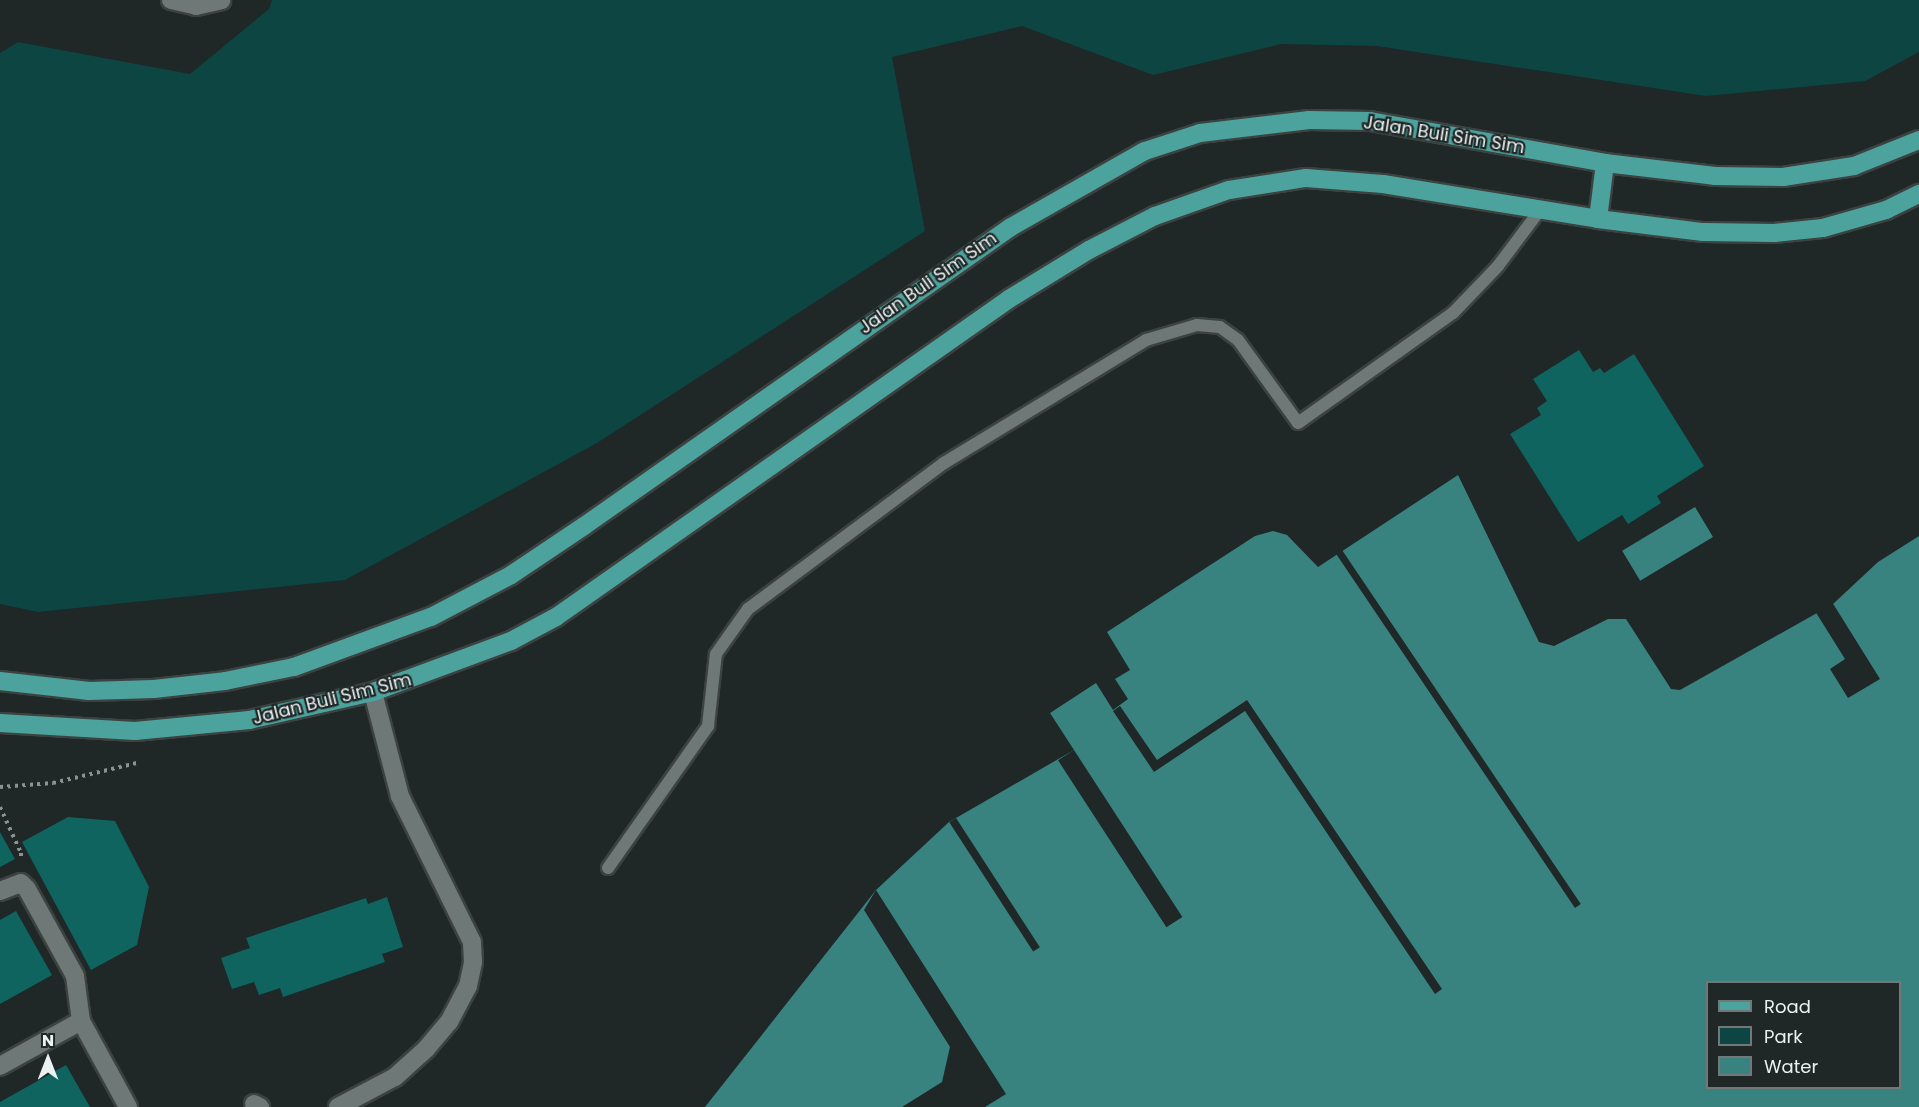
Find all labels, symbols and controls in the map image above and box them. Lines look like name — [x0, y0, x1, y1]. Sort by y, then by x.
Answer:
street label: Jalan Buli Sim Sim — [1362, 112, 1526, 158]
street label: Jalan Buli Sim Sim — [855, 227, 1001, 339]
street label: Jalan Buli Sim Sim — [250, 669, 414, 729]
legend — [1706, 981, 1901, 1089]
text: Road — [1764, 994, 1811, 1019]
text: Park — [1764, 1024, 1803, 1049]
north arrow — [18, 1029, 78, 1089]
text: N — [42, 1029, 54, 1052]
text: Water — [1764, 1054, 1818, 1079]

